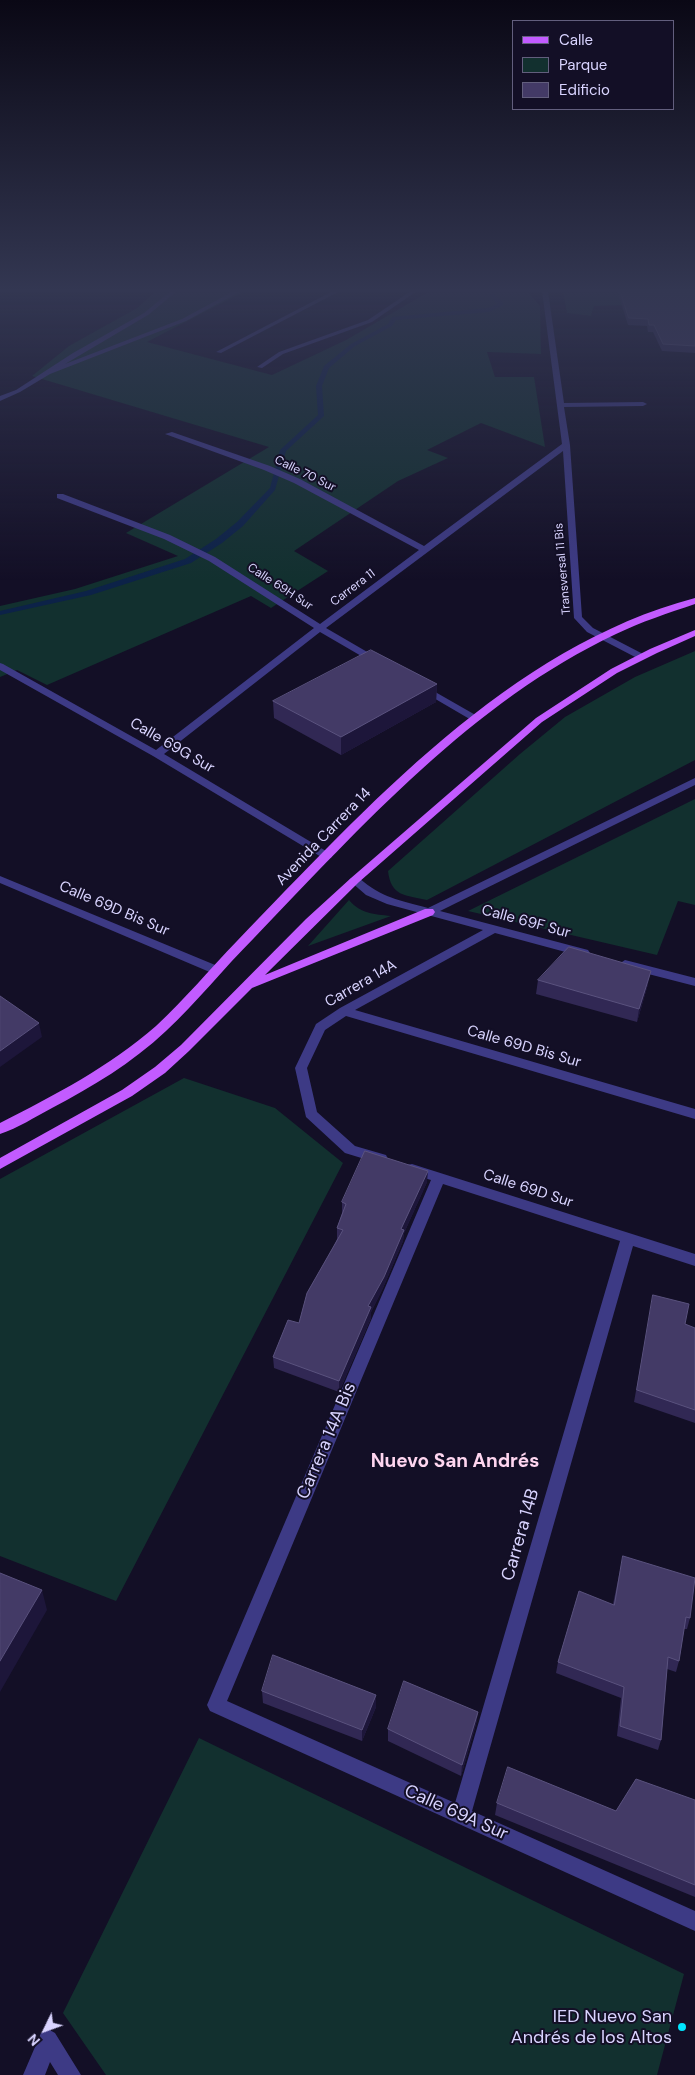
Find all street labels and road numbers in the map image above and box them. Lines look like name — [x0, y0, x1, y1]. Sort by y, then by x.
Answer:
street label: Calle 70 Sur — [272, 453, 338, 495]
street label: Transversal 11 Bis — [552, 522, 574, 616]
street label: Calle 69H Sur — [245, 561, 315, 613]
street label: Carrera 11 — [328, 567, 378, 609]
street label: Calle 69G Sur — [126, 714, 218, 778]
street label: Avenida Carrera 14 — [273, 784, 375, 890]
street label: Calle 69D Bis Sur — [56, 878, 172, 940]
street label: Calle 69F Sur — [479, 901, 573, 943]
street label: Carrera 14A — [322, 956, 400, 1012]
street label: Calle 69D Bis Sur — [465, 1022, 583, 1072]
street label: Calle 69D Sur — [481, 1166, 575, 1212]
street label: Carrera 14A Bis — [293, 1379, 361, 1503]
street label: Carrera 14B — [498, 1487, 544, 1583]
street label: Calle 69A Sur — [401, 1781, 511, 1845]

